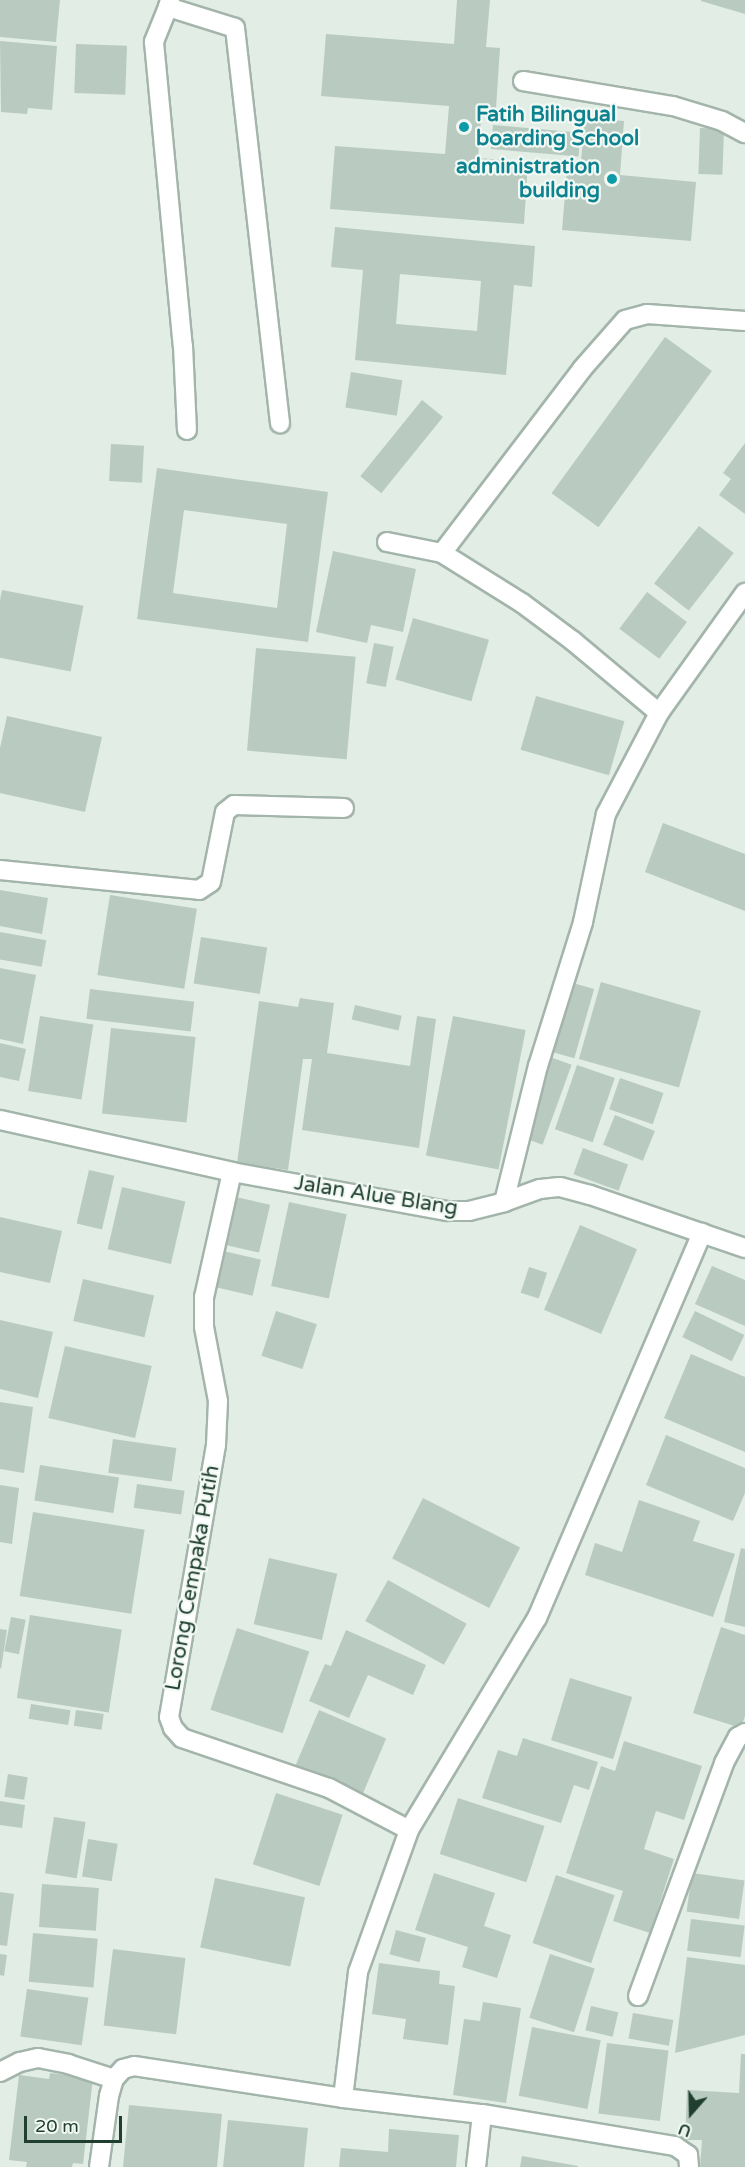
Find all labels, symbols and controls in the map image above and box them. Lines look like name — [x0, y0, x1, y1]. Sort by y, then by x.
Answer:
place label: Fatih Bilingual boarding School — [476, 102, 639, 152]
marker: Fatih Bilingual boarding School — [457, 120, 471, 134]
place label: administration building — [456, 154, 600, 204]
marker: administration building — [605, 172, 619, 186]
street label: Jalan Alue Blang — [292, 1171, 460, 1221]
street label: Lorong Cempaka Putih — [161, 1463, 225, 1693]
north arrow — [661, 2083, 721, 2143]
scale bar — [27, 2104, 124, 2142]
text: 20 m — [35, 2115, 79, 2137]
text: U — [676, 2118, 694, 2141]

